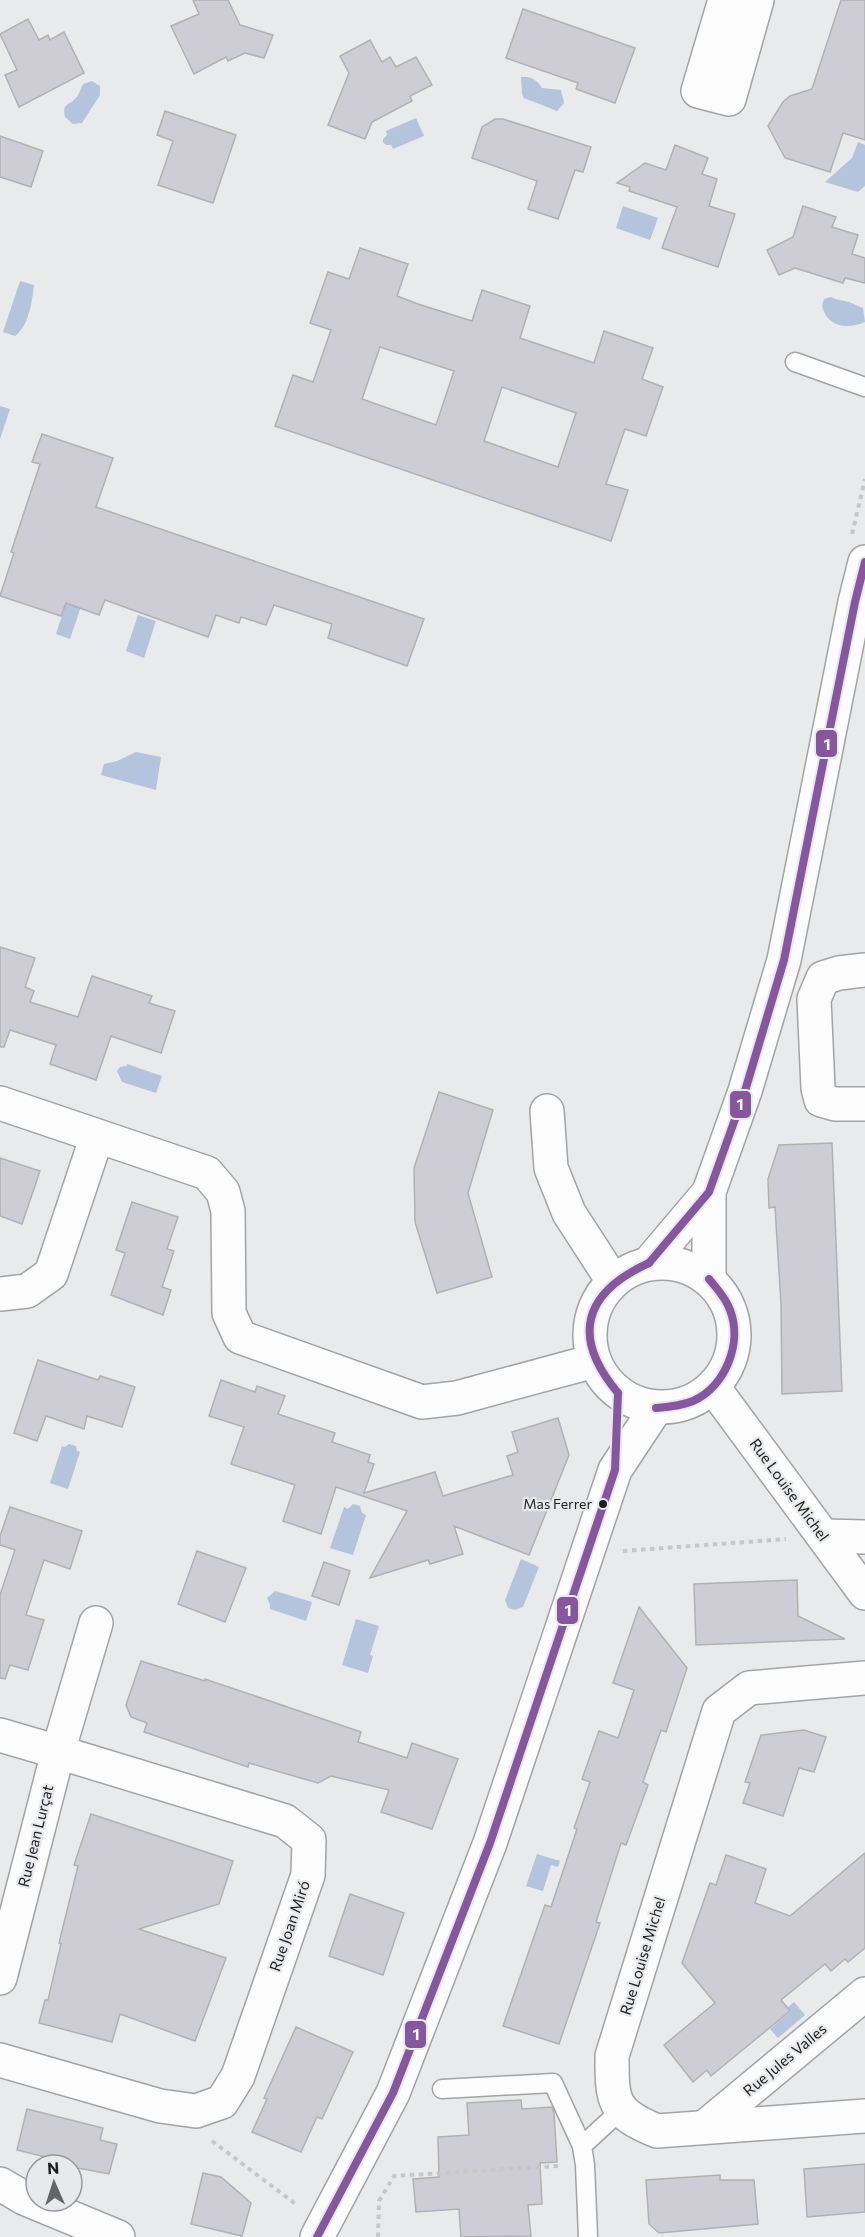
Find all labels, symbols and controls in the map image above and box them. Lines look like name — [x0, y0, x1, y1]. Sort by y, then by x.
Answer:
line badge: 1 — [815, 729, 838, 758]
text: 1 — [823, 734, 831, 753]
line badge: 1 — [729, 1090, 752, 1119]
text: 1 — [736, 1094, 744, 1113]
street label: Rue Louise Michel — [747, 1435, 833, 1544]
place label: Mas Ferrer — [523, 1495, 592, 1512]
marker: Mas Ferrer — [597, 1498, 609, 1510]
line badge: 1 — [556, 1596, 579, 1625]
text: 1 — [564, 1600, 572, 1619]
street label: Rue Jean Lurçat — [14, 1783, 56, 1889]
street label: Rue Joan Miró — [265, 1878, 313, 1973]
street label: Rue Louise Michel — [616, 1895, 669, 2017]
street label: Rue Jules Valles — [739, 2019, 830, 2099]
line badge: 1 — [404, 2020, 427, 2049]
text: 1 — [412, 2024, 420, 2043]
north arrow — [24, 2153, 84, 2213]
text: N — [47, 2158, 60, 2177]

